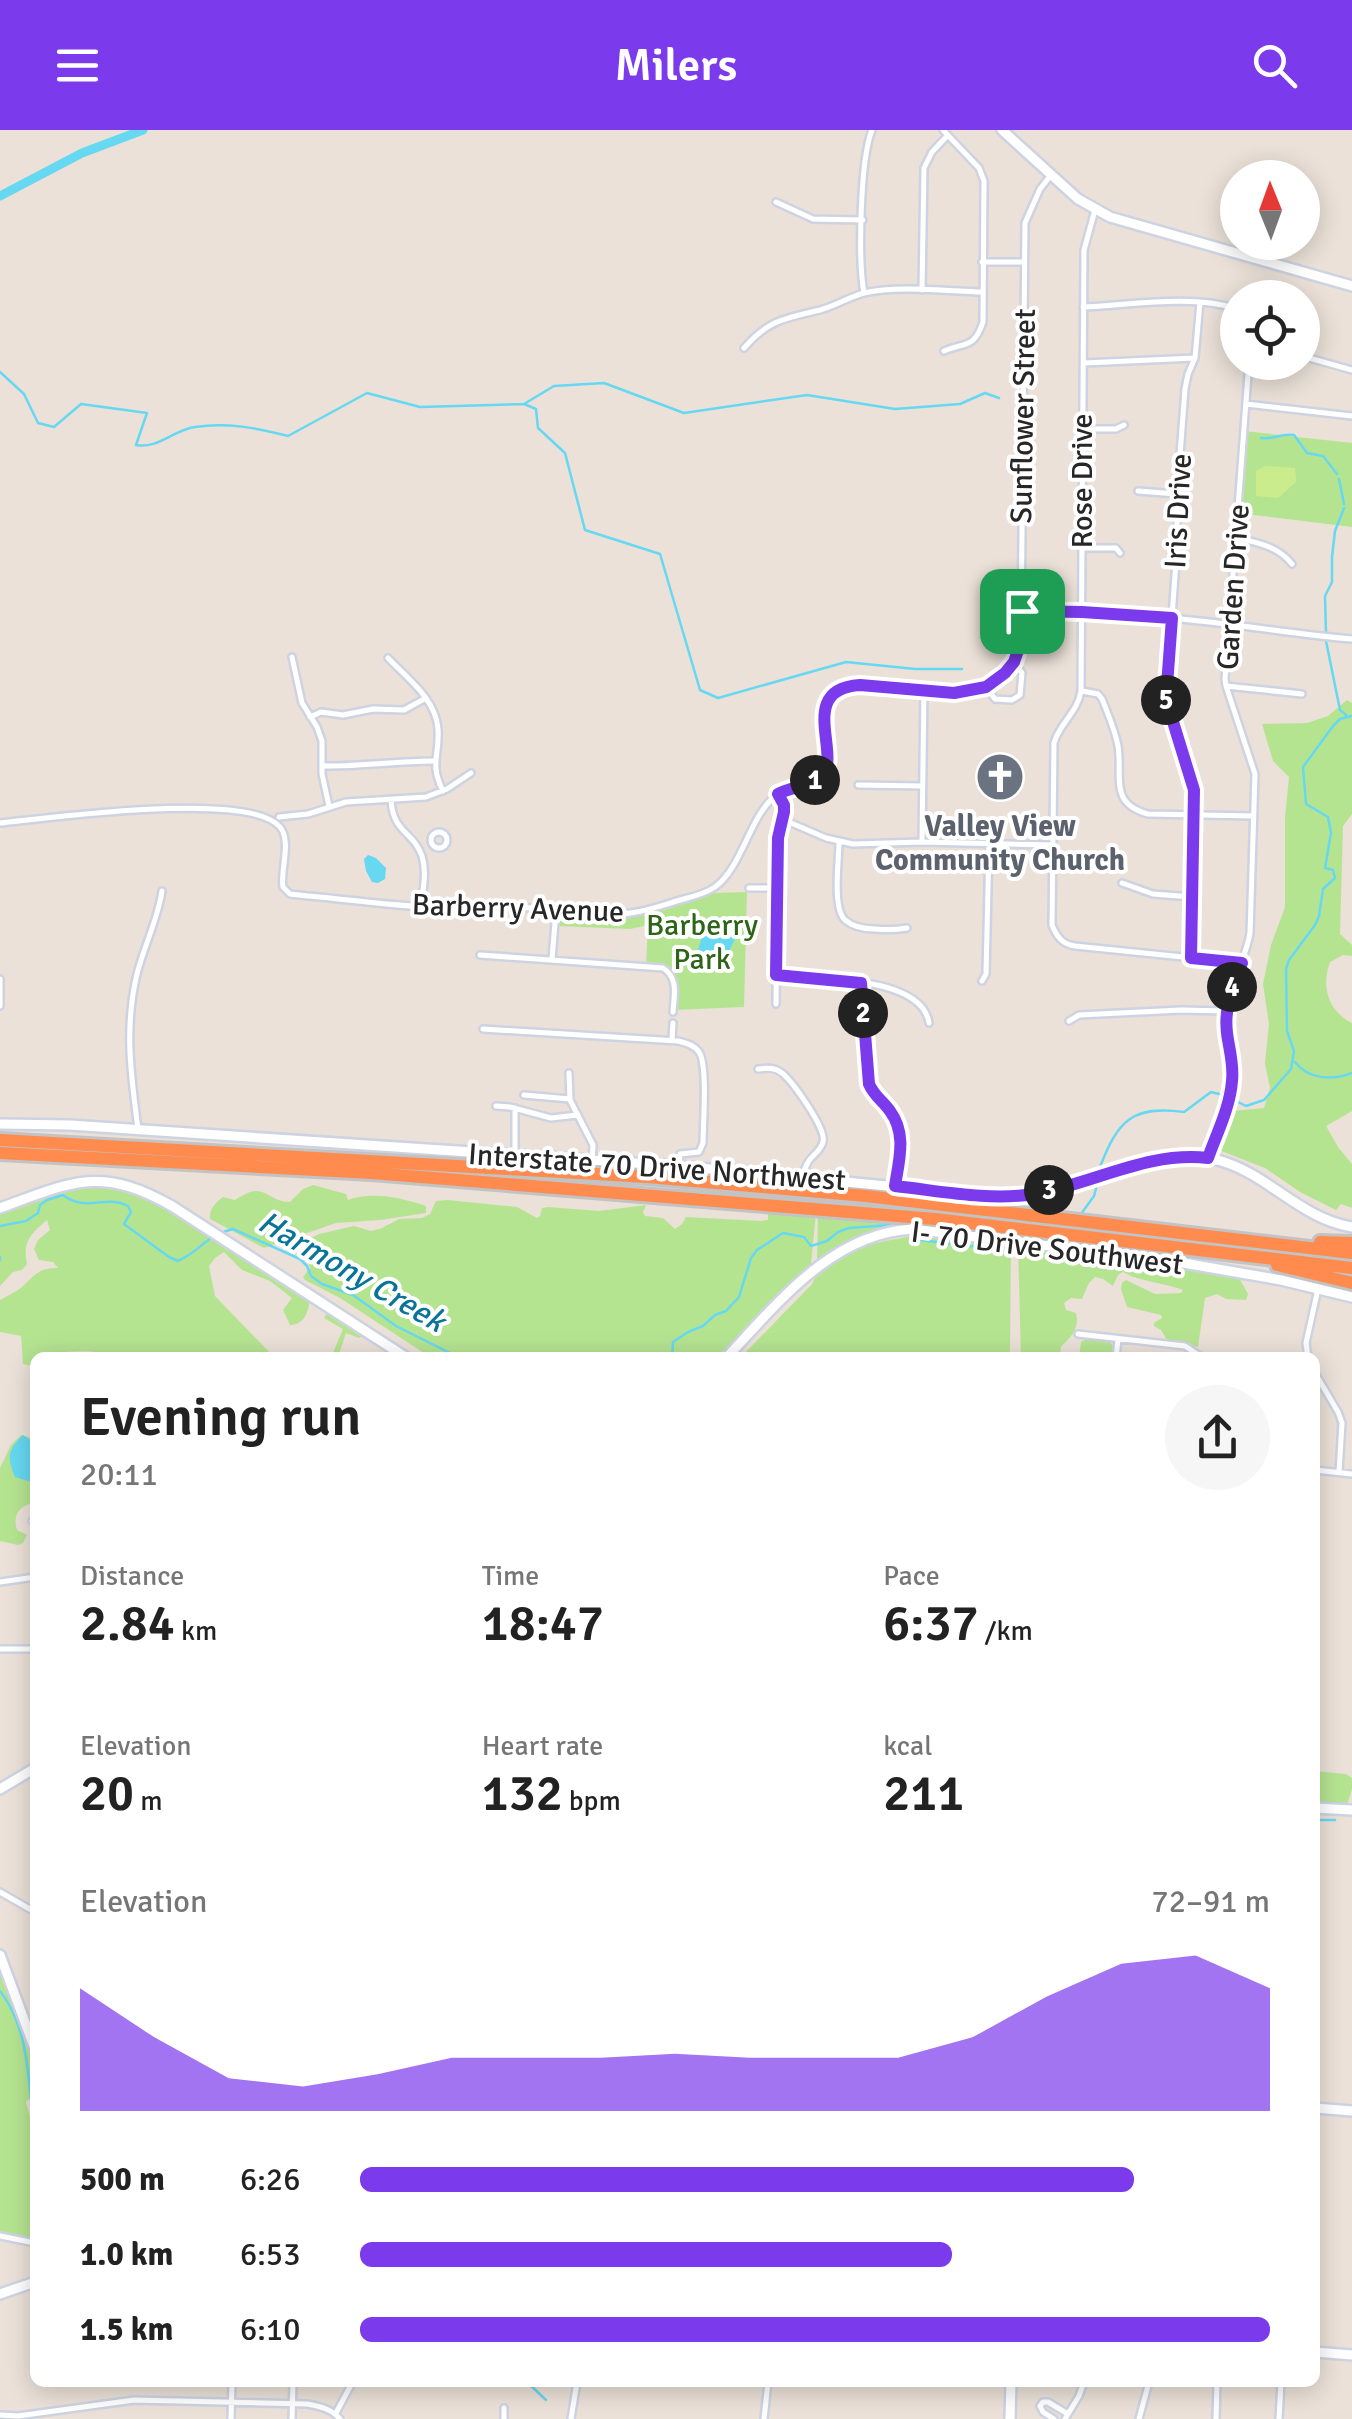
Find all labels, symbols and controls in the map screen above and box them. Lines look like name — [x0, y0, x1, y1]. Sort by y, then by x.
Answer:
icon: menu — [50, 38, 105, 93]
text: Milers — [615, 38, 737, 93]
icon: search — [1247, 38, 1302, 93]
north arrow — [1220, 160, 1320, 260]
map controls — [1220, 160, 1320, 380]
button: locate — [1220, 280, 1320, 380]
street label: Sunflower Street — [1003, 308, 1044, 524]
street label: Rose Drive — [1064, 413, 1101, 549]
street label: Iris Drive — [1157, 452, 1200, 570]
street label: Garden Drive — [1209, 503, 1258, 671]
pin — [980, 569, 1065, 654]
icon: arrive — [995, 584, 1050, 639]
pin: 5 — [1141, 675, 1191, 725]
text: 5 — [1158, 683, 1174, 717]
church icon: Valley View Community Church — [974, 751, 1026, 803]
pin: 1 — [790, 755, 840, 805]
text: 1 — [807, 763, 823, 797]
place label: Valley View Community Church — [875, 808, 1125, 879]
street label: Barberry Avenue — [411, 886, 625, 931]
park label: Barberry Park — [646, 907, 758, 978]
pin: 4 — [1207, 962, 1257, 1012]
text: 4 — [1224, 970, 1240, 1004]
pin: 2 — [838, 988, 888, 1038]
text: 2 — [855, 996, 871, 1030]
street label: Interstate 70 Drive Northwest — [467, 1136, 847, 1199]
pin: 3 — [1024, 1165, 1074, 1215]
text: 3 — [1041, 1173, 1057, 1207]
water label: Harmony Creek — [251, 1202, 455, 1342]
street label: I- 70 Drive Southwest — [909, 1213, 1185, 1284]
text: Evening run — [80, 1383, 361, 1451]
button: share — [1165, 1385, 1270, 1490]
text: 20:11 — [80, 1455, 158, 1494]
text: Distance — [80, 1559, 184, 1593]
text: Time — [482, 1559, 539, 1593]
text: Pace — [883, 1559, 940, 1593]
text: 2.84 — [80, 1593, 175, 1655]
text: 18:47 — [482, 1593, 604, 1655]
text: 6:37 — [883, 1593, 978, 1655]
text: km — [175, 1614, 217, 1648]
text: /km — [978, 1614, 1033, 1648]
text: Elevation — [80, 1729, 192, 1763]
text: Heart rate — [482, 1729, 603, 1763]
text: kcal — [883, 1729, 932, 1763]
text: 20 — [80, 1763, 134, 1825]
text: 132 — [482, 1763, 563, 1825]
text: 211 — [883, 1763, 964, 1825]
text: m — [134, 1784, 163, 1818]
text: bpm — [563, 1784, 621, 1818]
text: Elevation — [80, 1882, 207, 1921]
text: 72–91 m — [1151, 1882, 1270, 1921]
text: 500 m — [80, 2160, 165, 2199]
text: 6:26 — [240, 2160, 300, 2199]
text: 1.0 km — [80, 2235, 173, 2274]
text: 6:53 — [240, 2235, 300, 2274]
text: 1.5 km — [80, 2310, 173, 2349]
text: 6:10 — [240, 2310, 300, 2349]

